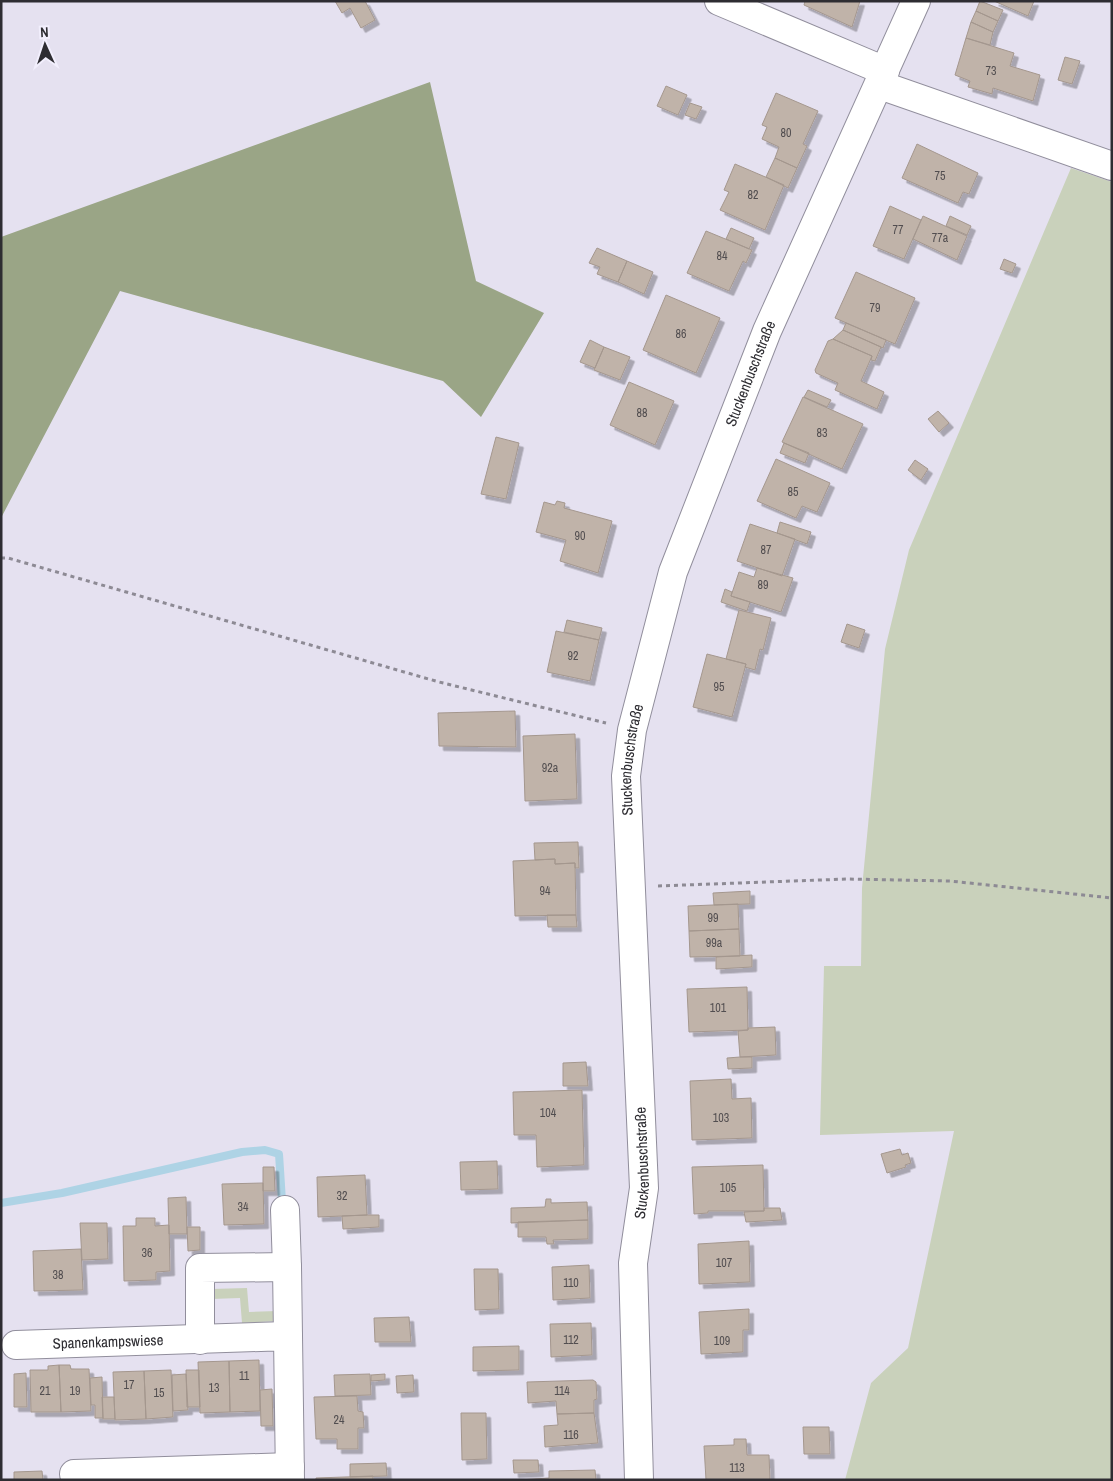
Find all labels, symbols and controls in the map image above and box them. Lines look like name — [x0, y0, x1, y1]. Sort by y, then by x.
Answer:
north arrow — [20, 20, 70, 70]
text: N — [40, 23, 49, 41]
house number: 73 — [986, 63, 996, 79]
house number: 80 — [781, 125, 791, 141]
house number: 75 — [935, 168, 946, 184]
house number: 82 — [748, 187, 758, 203]
house number: 77 — [893, 222, 904, 238]
house number: 77a — [932, 230, 949, 246]
house number: 84 — [717, 248, 728, 264]
house number: 79 — [870, 300, 880, 316]
street label: Stuckenbuschstraße — [720, 317, 781, 429]
house number: 86 — [676, 326, 686, 342]
house number: 88 — [637, 405, 647, 421]
house number: 83 — [817, 425, 827, 441]
house number: 85 — [788, 484, 799, 500]
house number: 90 — [575, 528, 585, 544]
house number: 87 — [761, 542, 772, 558]
house number: 89 — [758, 577, 768, 593]
house number: 92 — [568, 648, 578, 664]
house number: 95 — [714, 679, 725, 695]
street label: Stuckenbuschstraße — [615, 701, 648, 816]
house number: 92a — [542, 760, 559, 776]
house number: 94 — [540, 883, 551, 899]
house number: 99 — [708, 910, 718, 926]
house number: 99a — [706, 935, 723, 951]
house number: 101 — [710, 1000, 727, 1016]
house number: 104 — [540, 1105, 557, 1121]
street label: Stuckenbuschstraße — [629, 1106, 654, 1220]
house number: 103 — [713, 1110, 729, 1126]
house number: 105 — [720, 1180, 737, 1196]
house number: 32 — [337, 1188, 347, 1204]
house number: 34 — [238, 1199, 249, 1215]
house number: 36 — [142, 1245, 152, 1261]
house number: 107 — [716, 1255, 733, 1271]
house number: 38 — [53, 1267, 63, 1283]
house number: 110 — [563, 1275, 579, 1291]
street label: Spanenkampswiese — [52, 1329, 164, 1354]
house number: 112 — [563, 1332, 579, 1348]
house number: 109 — [714, 1333, 730, 1349]
house number: 11 — [239, 1368, 250, 1384]
house number: 17 — [124, 1377, 135, 1393]
house number: 13 — [209, 1380, 219, 1396]
house number: 21 — [40, 1383, 51, 1399]
house number: 19 — [70, 1383, 80, 1399]
house number: 114 — [554, 1383, 570, 1399]
house number: 15 — [154, 1385, 165, 1401]
house number: 24 — [334, 1412, 345, 1428]
house number: 116 — [563, 1427, 579, 1443]
house number: 113 — [729, 1460, 745, 1476]

